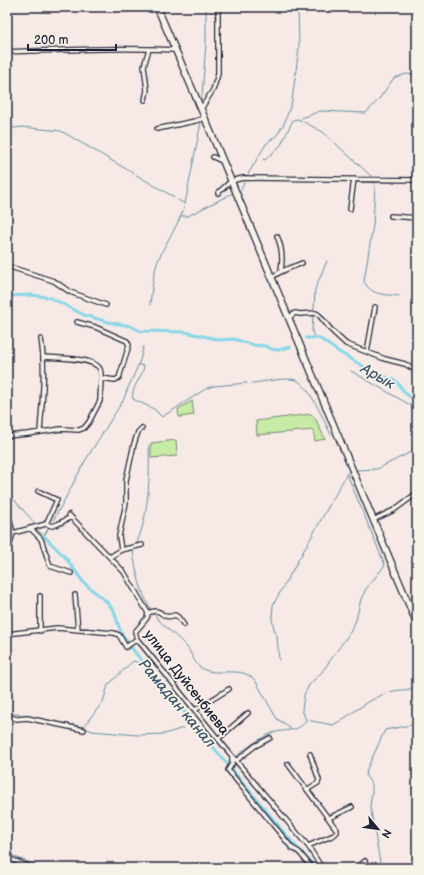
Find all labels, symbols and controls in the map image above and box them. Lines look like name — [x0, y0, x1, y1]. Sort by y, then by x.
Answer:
scale bar — [28, 26, 116, 52]
text: 200 m — [34, 33, 68, 48]
water label: Арык — [356, 359, 399, 394]
street label: улица Дуйсенбиева — [140, 627, 233, 739]
water label: Рамадан канал — [134, 655, 220, 752]
north arrow — [358, 809, 398, 849]
text: N — [379, 827, 394, 840]

